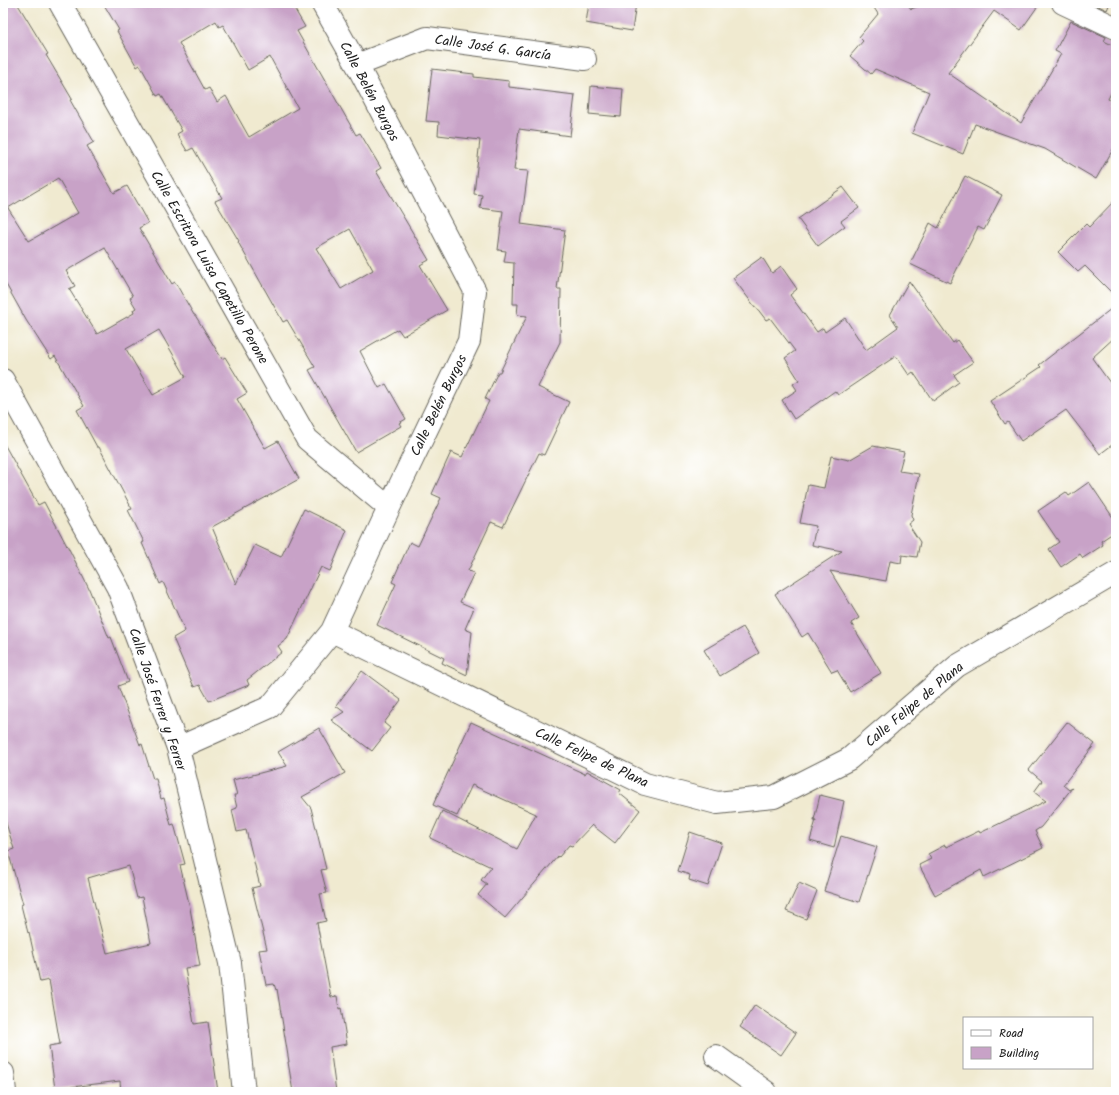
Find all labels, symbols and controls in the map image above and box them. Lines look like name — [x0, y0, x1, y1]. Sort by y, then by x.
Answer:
street label: Calle José G. García — [433, 29, 553, 67]
street label: Calle Belén Burgos — [333, 37, 405, 146]
street label: Calle Escritora Luisa Capetillo Perone — [144, 166, 274, 369]
street label: Calle Belén Burgos — [405, 351, 473, 460]
street label: Calle José Ferrer y Ferrer — [122, 625, 192, 775]
street label: Calle Felipe de Plana — [860, 657, 969, 753]
street label: Calle Felipe de Plana — [531, 722, 652, 794]
legend — [963, 1017, 1093, 1069]
text: Road — [999, 1024, 1024, 1043]
text: Building — [999, 1044, 1039, 1063]

